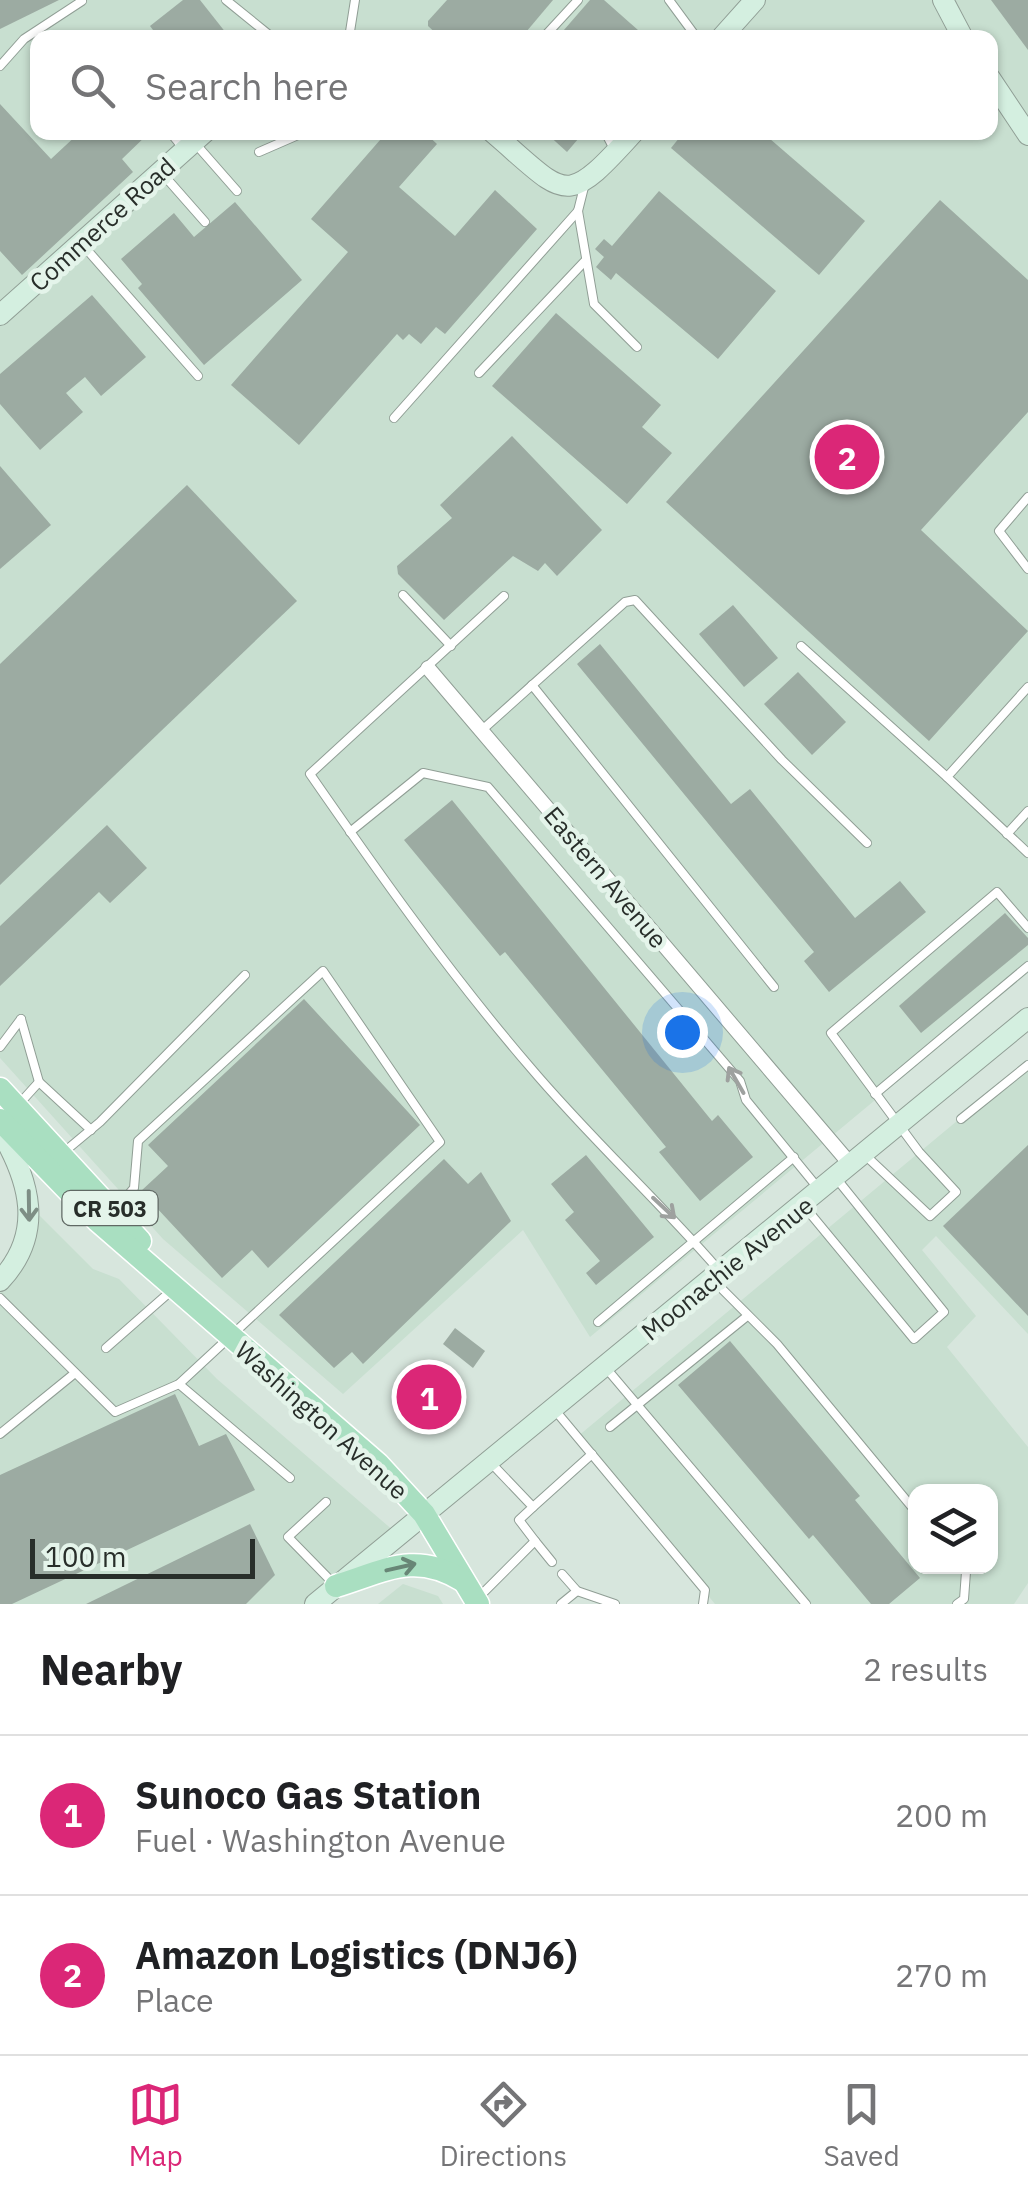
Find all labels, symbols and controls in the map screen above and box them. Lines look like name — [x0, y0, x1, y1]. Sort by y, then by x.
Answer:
search box — [30, 30, 998, 140]
icon: search — [65, 58, 120, 113]
text: Search here — [145, 61, 349, 110]
street label: Commerce Road — [22, 150, 182, 298]
pin: 2 — [814, 420, 880, 494]
street label: Eastern Avenue — [537, 799, 675, 955]
your location — [657, 1007, 708, 1058]
one-way arrow — [725, 1066, 745, 1095]
street label: Moonachie Avenue — [634, 1188, 820, 1348]
one-way arrow — [19, 1190, 38, 1222]
road number: CR 503 — [62, 1191, 158, 1225]
one-way arrow — [651, 1195, 677, 1219]
street label: Washington Avenue — [229, 1334, 415, 1506]
pin: 1 — [396, 1360, 462, 1434]
map controls — [908, 1484, 998, 1574]
button: layers — [908, 1484, 998, 1574]
scale bar — [30, 1534, 255, 1578]
text: 100 m — [45, 1538, 126, 1575]
one-way arrow — [384, 1557, 416, 1575]
text: Nearby — [40, 1642, 182, 1697]
text: 2 results — [863, 1648, 988, 1690]
text: Sunoco Gas Station — [135, 1770, 481, 1819]
text: 1 — [63, 1794, 82, 1836]
text: 200 m — [895, 1794, 988, 1836]
text: Fuel · Washington Avenue — [135, 1819, 506, 1861]
text: Amazon Logistics (DNJ6) — [135, 1930, 578, 1979]
text: 2 — [63, 1954, 82, 1996]
text: 270 m — [895, 1954, 988, 1996]
text: Place — [135, 1979, 214, 2021]
tab: Map — [128, 2077, 183, 2174]
tab: Directions — [440, 2077, 567, 2174]
tab: Saved — [824, 2077, 900, 2174]

